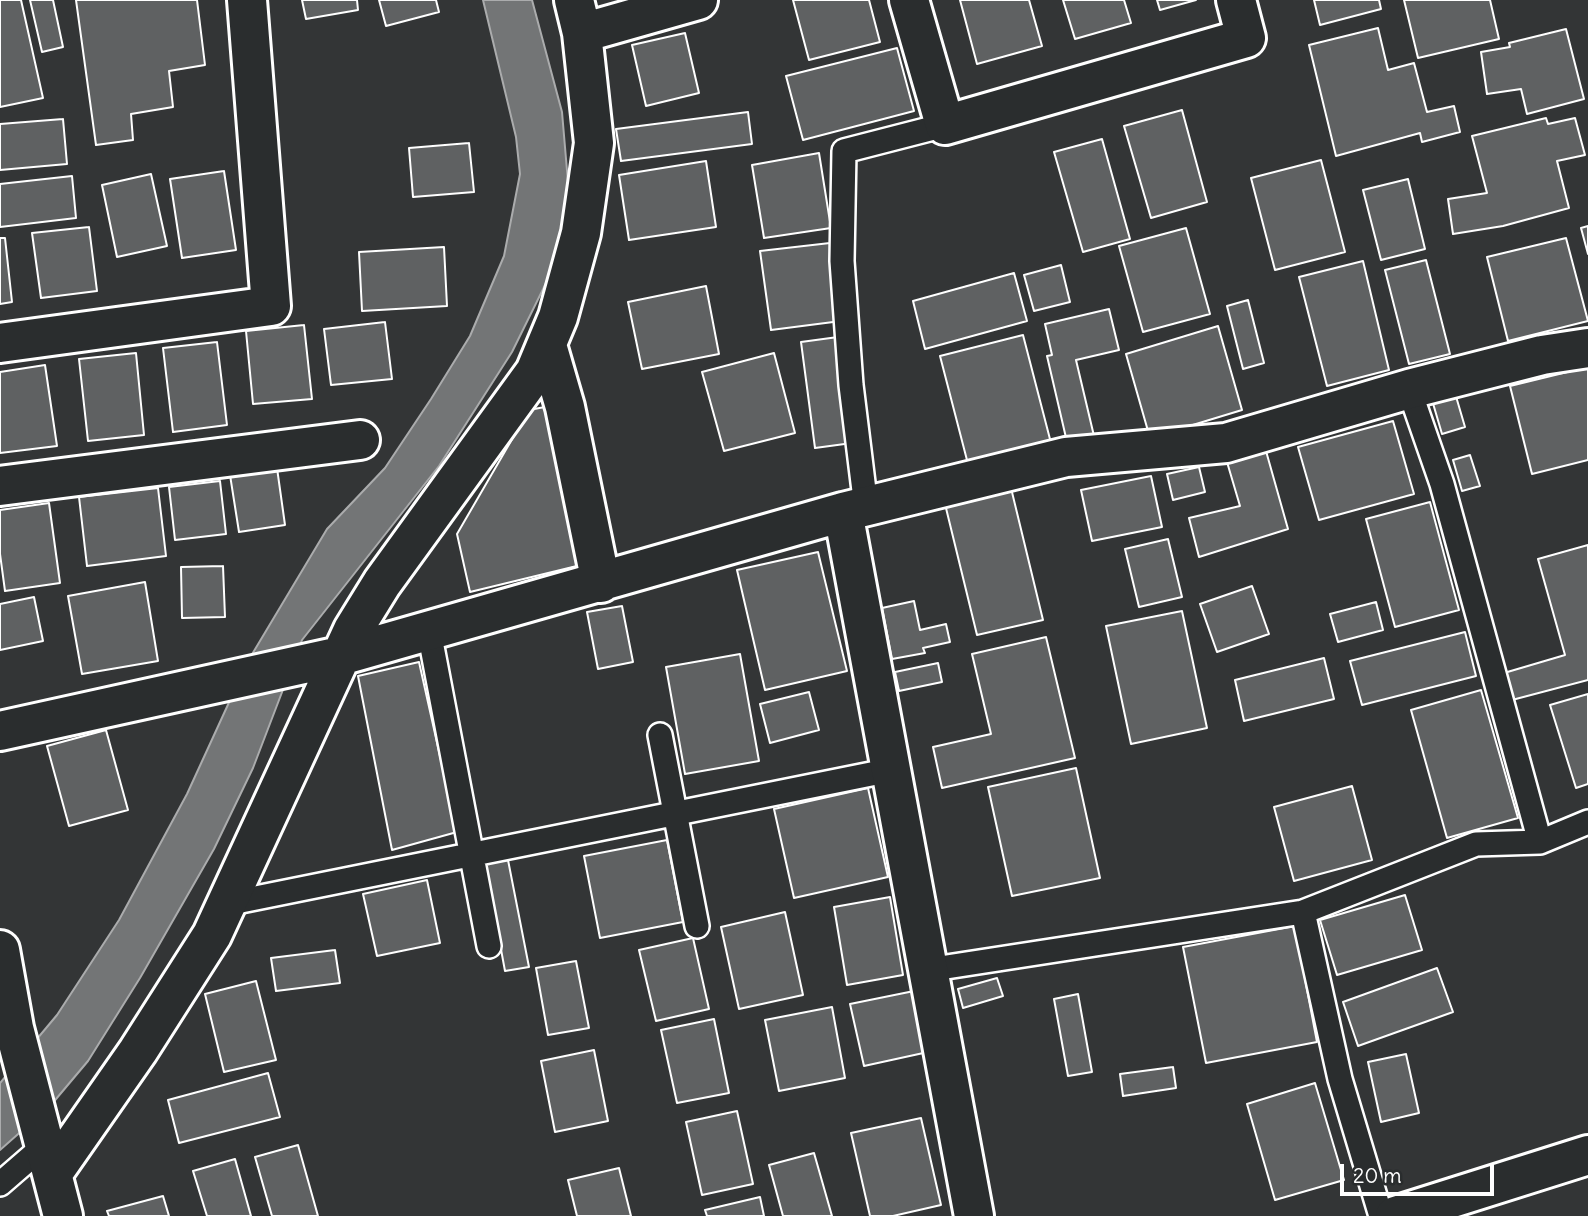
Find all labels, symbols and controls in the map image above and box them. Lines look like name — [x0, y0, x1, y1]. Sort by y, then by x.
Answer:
scale bar — [1343, 1150, 1497, 1194]
text: 20 m — [1353, 1162, 1402, 1189]

